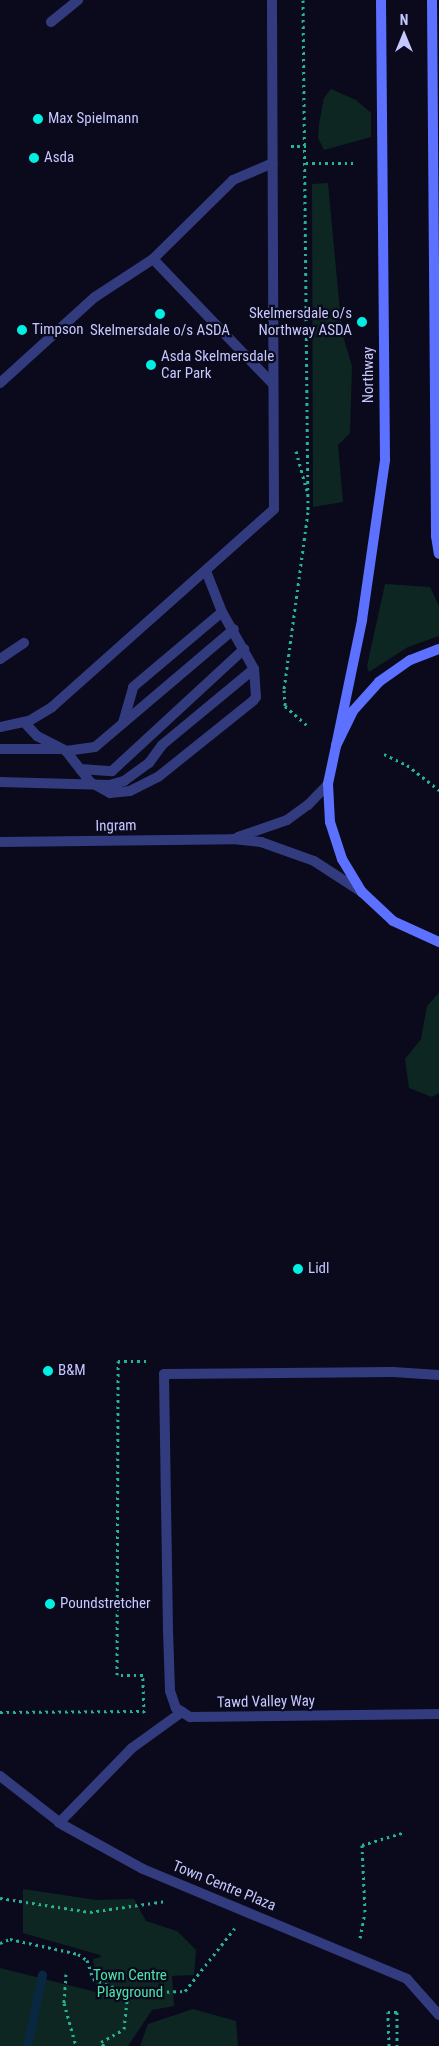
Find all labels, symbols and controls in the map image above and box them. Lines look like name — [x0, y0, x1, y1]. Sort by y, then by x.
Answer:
north arrow — [379, 10, 429, 60]
text: N — [400, 12, 408, 28]
place label: Max Spielmann — [48, 110, 139, 128]
marker: Max Spielmann — [32, 113, 44, 125]
place label: Asda — [44, 149, 74, 167]
marker: Asda — [28, 152, 40, 164]
place label: Skelmersdale o/s Northway ASDA — [249, 304, 352, 339]
marker: Skelmersdale o/s ASDA — [154, 308, 166, 320]
marker: Skelmersdale o/s Northway ASDA — [356, 316, 368, 328]
place label: Timpson — [32, 321, 84, 339]
place label: Skelmersdale o/s ASDA — [90, 322, 230, 340]
marker: Timpson — [16, 324, 28, 336]
place label: Asda Skelmersdale Car Park — [161, 347, 274, 382]
street label: Northway — [360, 347, 378, 403]
marker: Asda Skelmersdale Car Park — [145, 359, 157, 371]
street label: Ingram — [95, 817, 137, 835]
place label: Lidl — [308, 1260, 329, 1278]
marker: Lidl — [292, 1263, 304, 1275]
place label: B&M — [58, 1362, 86, 1380]
marker: B&M — [42, 1365, 54, 1377]
place label: Poundstretcher — [60, 1595, 151, 1613]
marker: Poundstretcher — [44, 1598, 56, 1610]
street label: Tawd Valley Way — [217, 1692, 315, 1712]
street label: Town Centre Plaza — [170, 1857, 278, 1915]
park label: Town Centre Playground — [93, 1966, 167, 2001]

